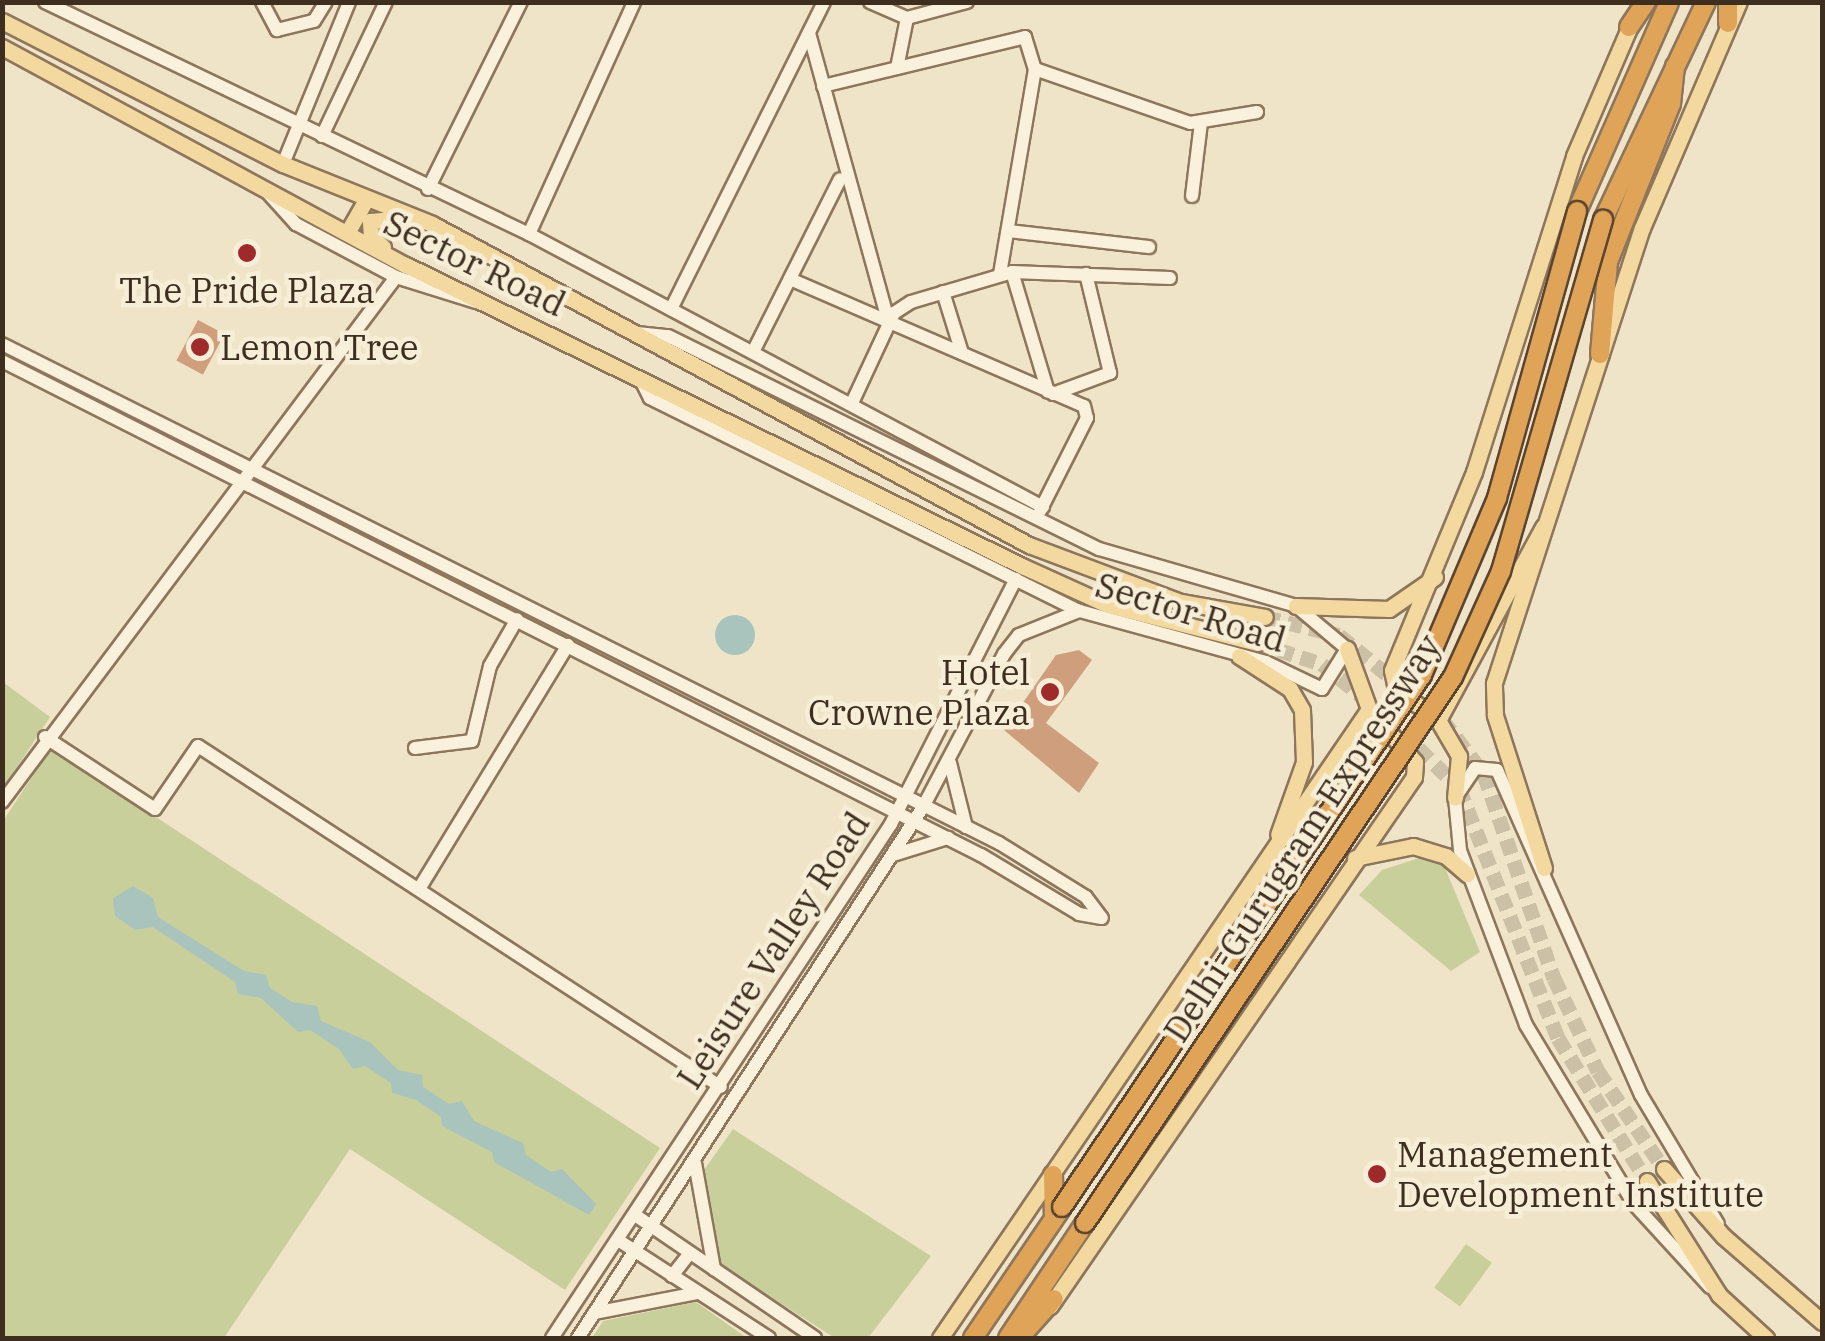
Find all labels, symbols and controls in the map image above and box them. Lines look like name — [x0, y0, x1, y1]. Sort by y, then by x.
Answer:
street label: Sector Road — [377, 201, 573, 325]
marker: The Pride Plaza — [236, 242, 258, 264]
place label: The Pride Plaza — [119, 269, 375, 311]
place label: Lemon Tree — [220, 326, 418, 368]
marker: Lemon Tree — [189, 336, 211, 358]
street label: Sector Road — [1091, 563, 1291, 661]
street label: Delhi-Gurugram Expressway — [1154, 626, 1450, 1050]
place label: Hotel Crowne Plaza — [808, 651, 1030, 733]
marker: Hotel Crowne Plaza — [1039, 681, 1061, 703]
street label: Leisure Valley Road — [668, 804, 878, 1096]
place label: Management Development Institute — [1397, 1133, 1764, 1215]
marker: Management Development Institute — [1366, 1163, 1388, 1185]

